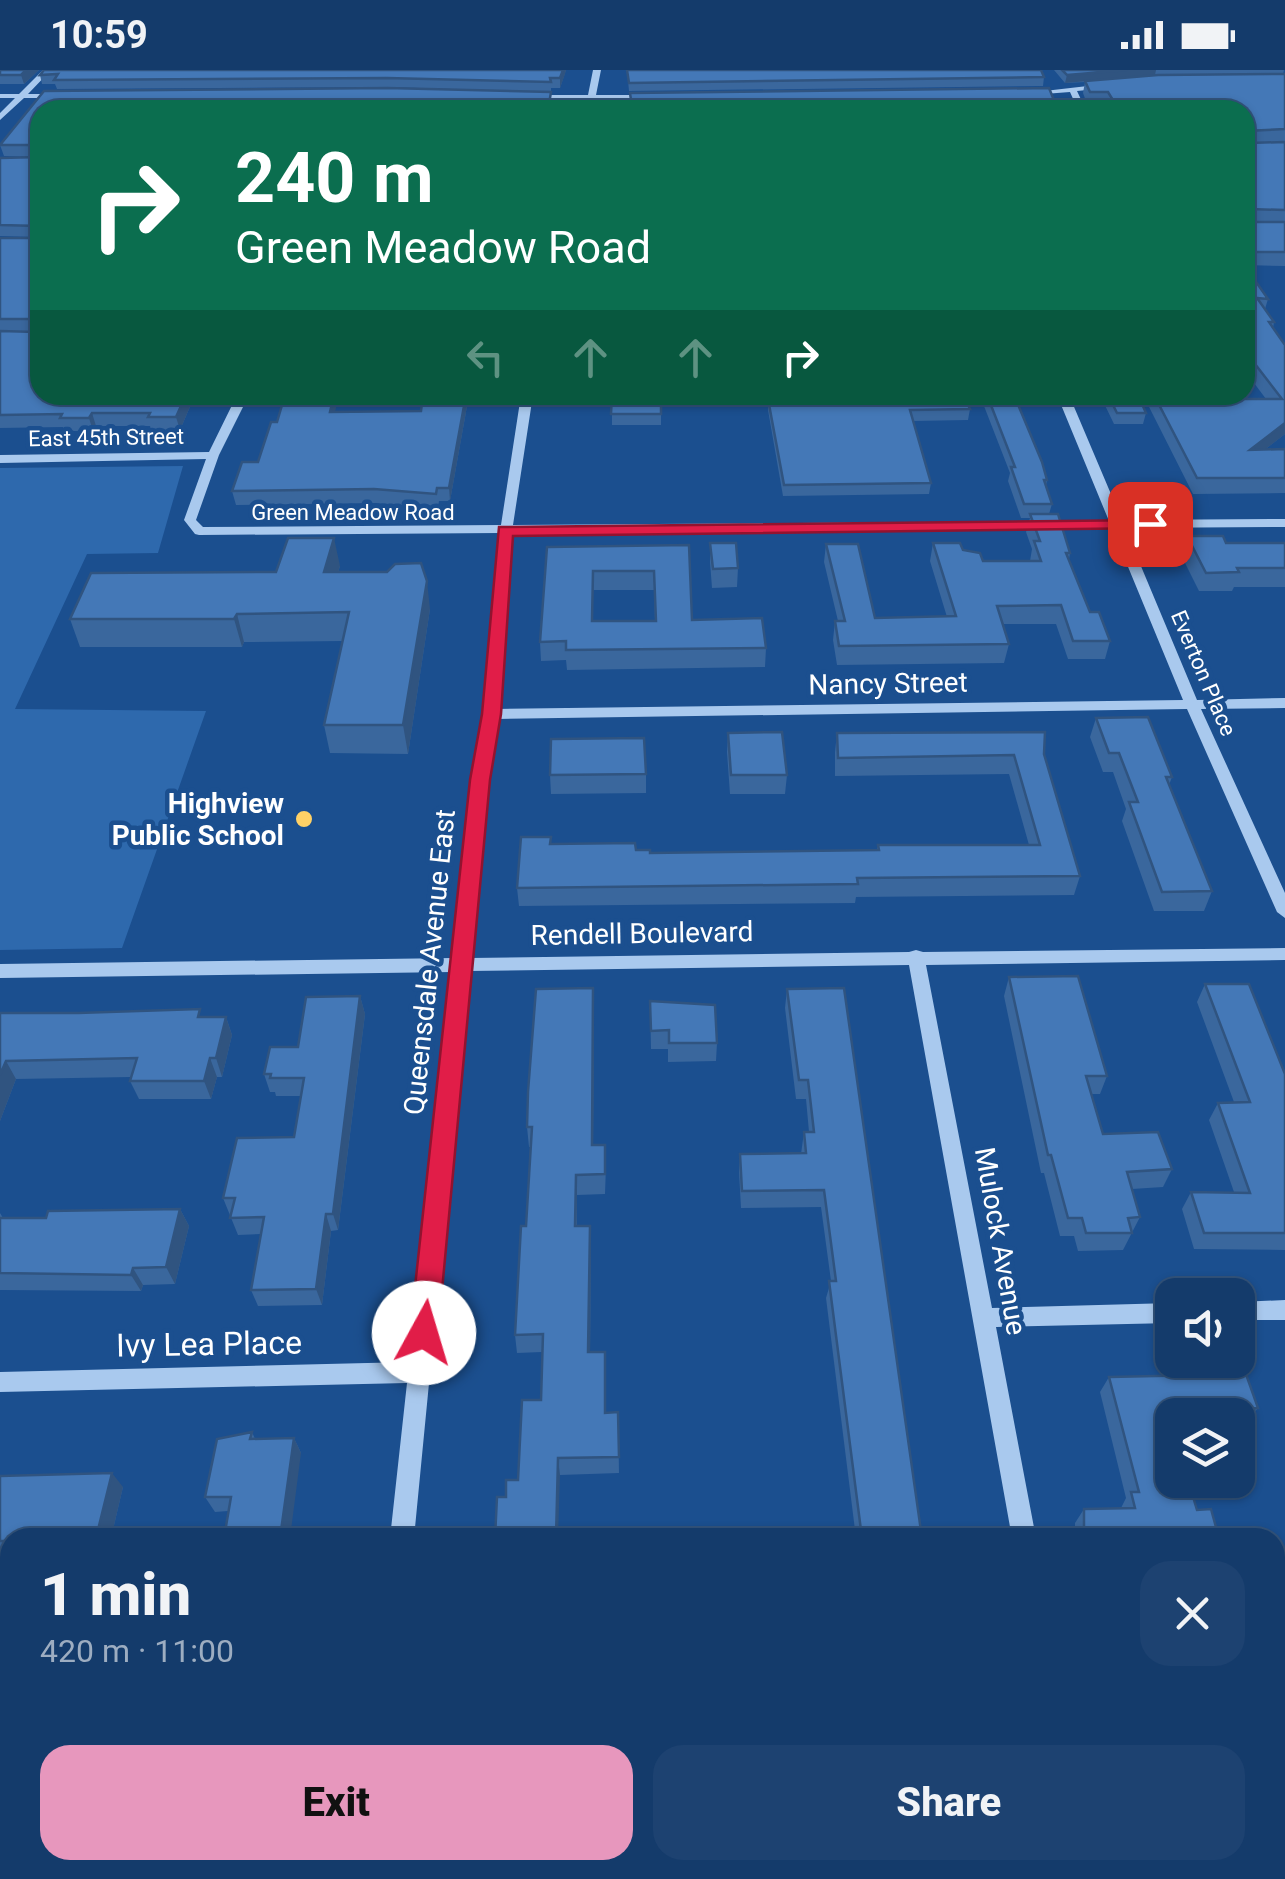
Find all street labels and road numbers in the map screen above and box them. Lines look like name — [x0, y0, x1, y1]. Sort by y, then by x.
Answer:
street label: East 45th Street — [28, 424, 184, 451]
street label: Green Meadow Road — [251, 500, 455, 525]
street label: Everton Place — [1166, 607, 1241, 740]
street label: Nancy Street — [808, 666, 968, 701]
street label: Queensdale Avenue East — [397, 808, 462, 1117]
street label: Rendell Boulevard — [530, 915, 754, 952]
street label: Mulock Avenue — [968, 1145, 1033, 1338]
street label: Ivy Lea Place — [116, 1323, 302, 1365]

